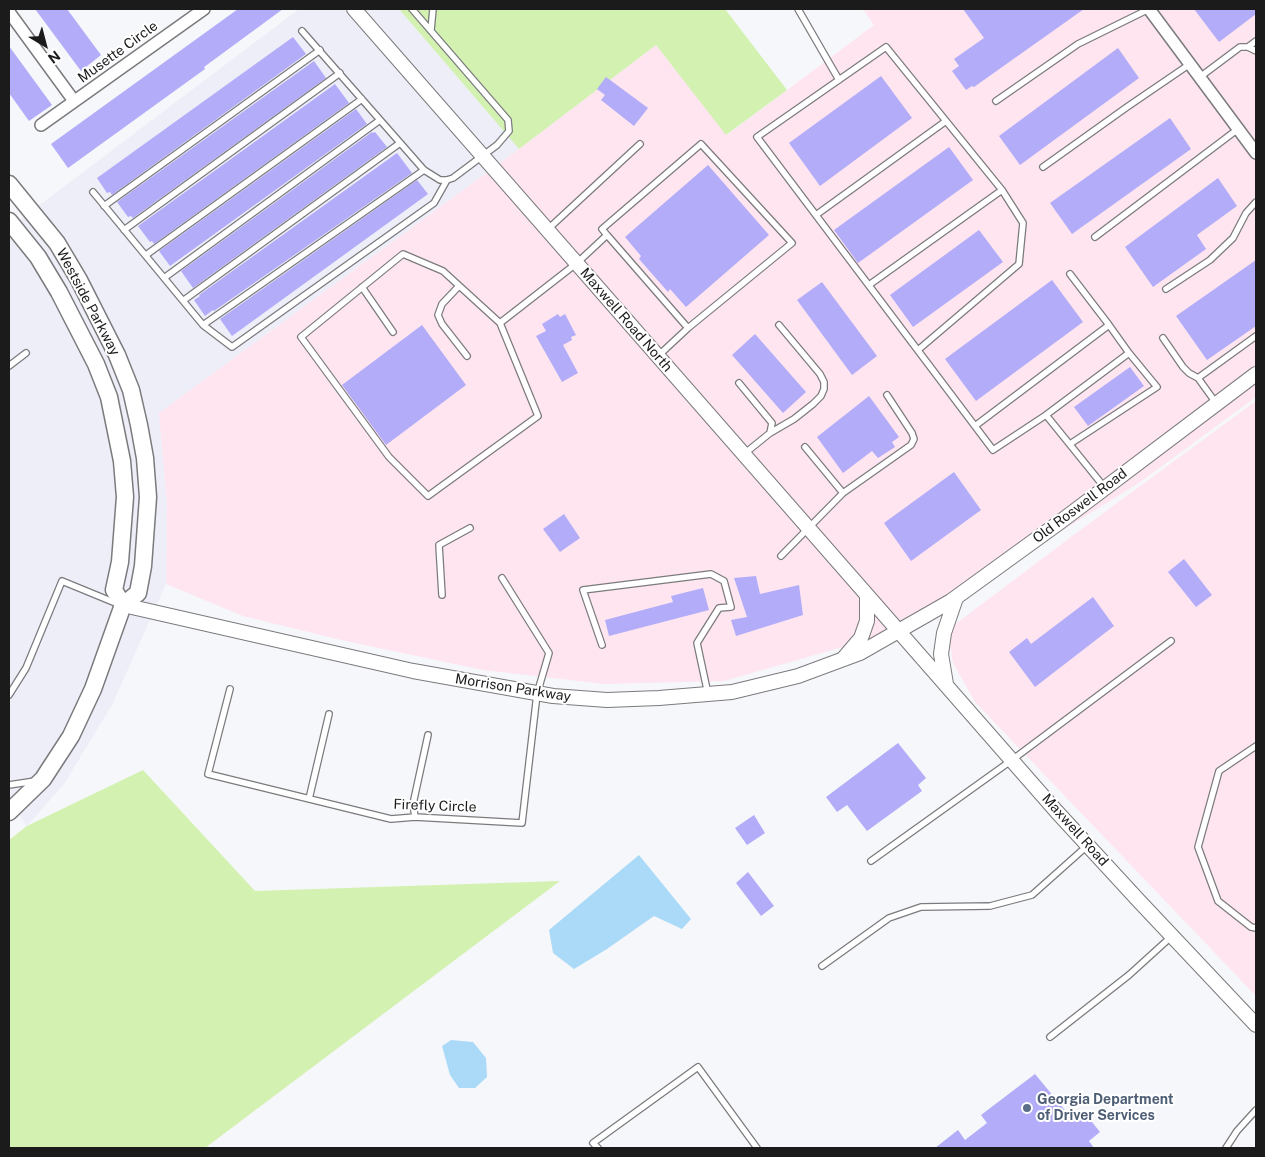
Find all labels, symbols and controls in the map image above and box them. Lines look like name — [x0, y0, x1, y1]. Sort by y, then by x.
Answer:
street label: Musette Circle — [75, 17, 161, 87]
north arrow — [20, 20, 70, 70]
text: N — [45, 47, 63, 67]
street label: Westside Parkway — [53, 246, 123, 358]
street label: Maxwell Road North — [576, 265, 676, 375]
street label: Old Roswell Road — [1030, 465, 1130, 547]
street label: Morrison Parkway — [454, 671, 572, 705]
street label: Maxwell Road — [1038, 790, 1112, 870]
street label: Firefly Circle — [393, 796, 477, 816]
place label: Georgia Department of Driver Services — [1037, 1092, 1174, 1124]
marker: Georgia Department of Driver Services — [1021, 1102, 1033, 1114]

